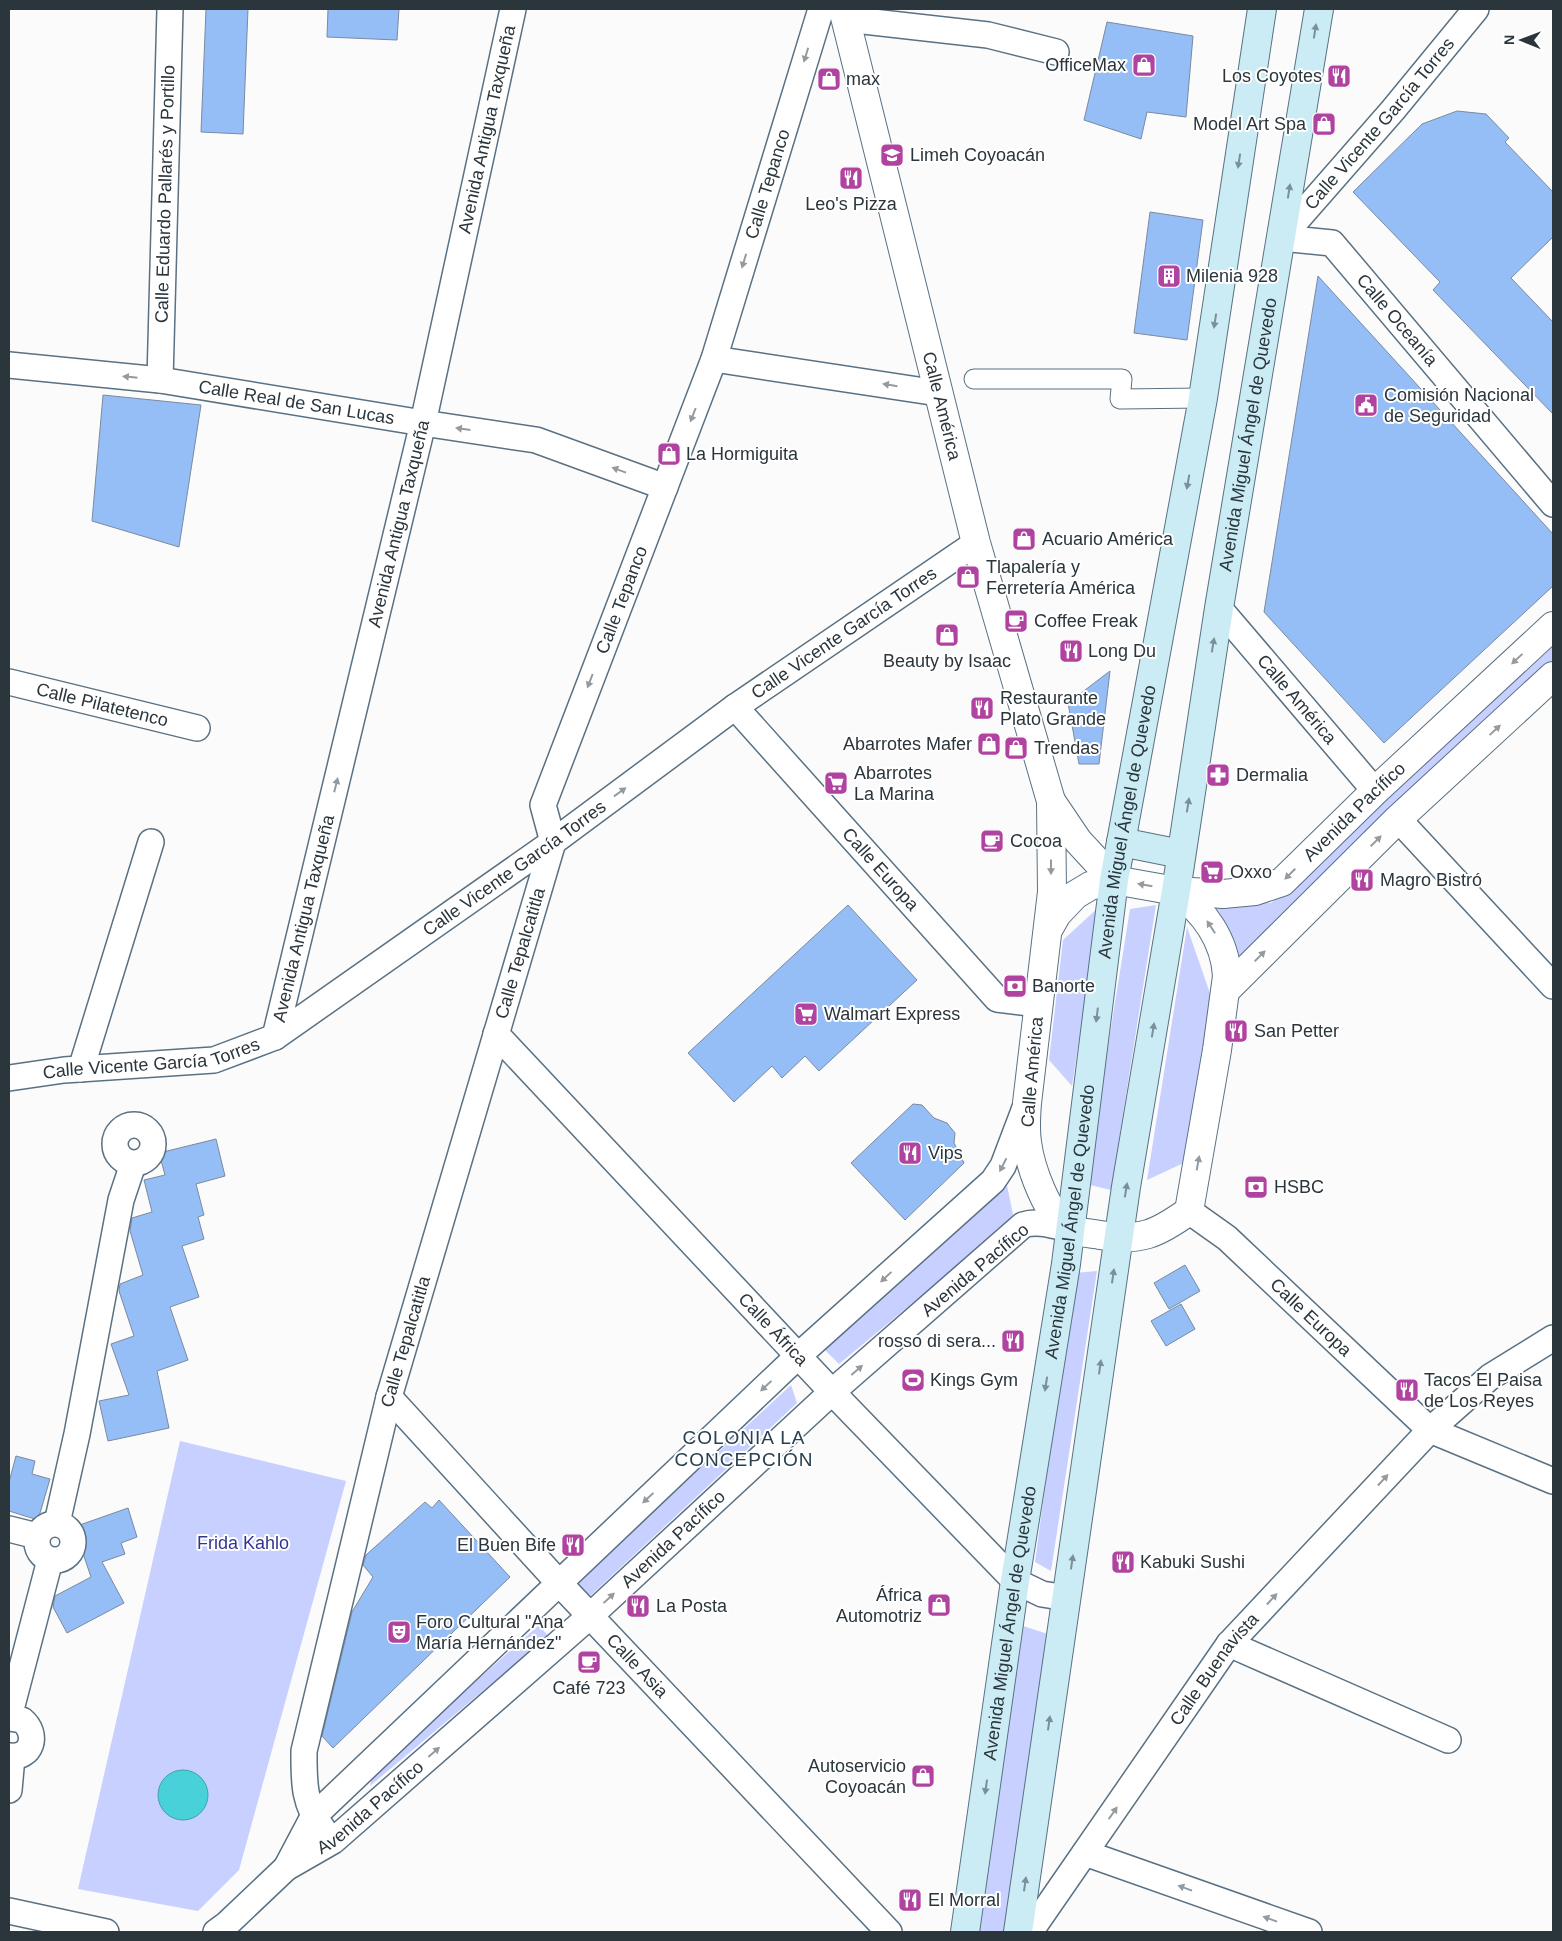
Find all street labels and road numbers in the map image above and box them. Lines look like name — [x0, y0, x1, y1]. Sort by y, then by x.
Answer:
street label: Avenida Antigua Taxqueña — [454, 22, 519, 235]
street label: Calle Vicente García Torres — [1301, 34, 1458, 214]
street label: Calle Eduardo Pallarés y Portillo — [152, 65, 178, 323]
street label: Calle Tepanco — [741, 127, 794, 241]
street label: Calle Oceanía — [1353, 270, 1442, 371]
street label: Avenida Miguel Ángel de Quevedo — [1215, 296, 1281, 573]
street label: Calle América — [919, 350, 965, 463]
street label: Calle Real de San Lucas — [197, 376, 396, 428]
street label: Avenida Antigua Taxqueña — [364, 417, 434, 629]
street label: Calle Tepanco — [592, 543, 651, 657]
street label: Calle Vicente García Torres — [747, 563, 940, 703]
street label: Calle América — [1253, 651, 1341, 749]
street label: Calle Pilatetenco — [34, 679, 170, 731]
street label: Avenida Miguel Ángel de Quevedo — [1094, 684, 1160, 960]
street label: Avenida Pacífico — [1299, 758, 1409, 865]
street label: Calle Vicente García Torres — [419, 796, 610, 940]
street label: Avenida Antigua Taxqueña — [269, 812, 338, 1024]
street label: Calle Europa — [838, 824, 923, 915]
street label: Calle Tepalcatitla — [491, 884, 549, 1021]
street label: Calle América — [1017, 1015, 1047, 1128]
street label: Calle Vicente García Torres — [41, 1034, 262, 1083]
street label: Avenida Miguel Ángel de Quevedo — [1041, 1083, 1098, 1361]
street label: Avenida Pacífico — [917, 1219, 1033, 1321]
street label: Calle Tepalcatitla — [377, 1273, 434, 1409]
street label: Calle Europa — [1266, 1274, 1356, 1361]
street label: Calle África — [734, 1289, 813, 1370]
street label: Avenida Miguel Ángel de Quevedo — [980, 1485, 1040, 1762]
street label: Avenida Pacífico — [617, 1486, 729, 1592]
street label: Calle Buenavista — [1166, 1608, 1263, 1729]
street label: Calle Asia — [603, 1630, 673, 1703]
street label: Avenida Pacífico — [313, 1757, 427, 1858]

